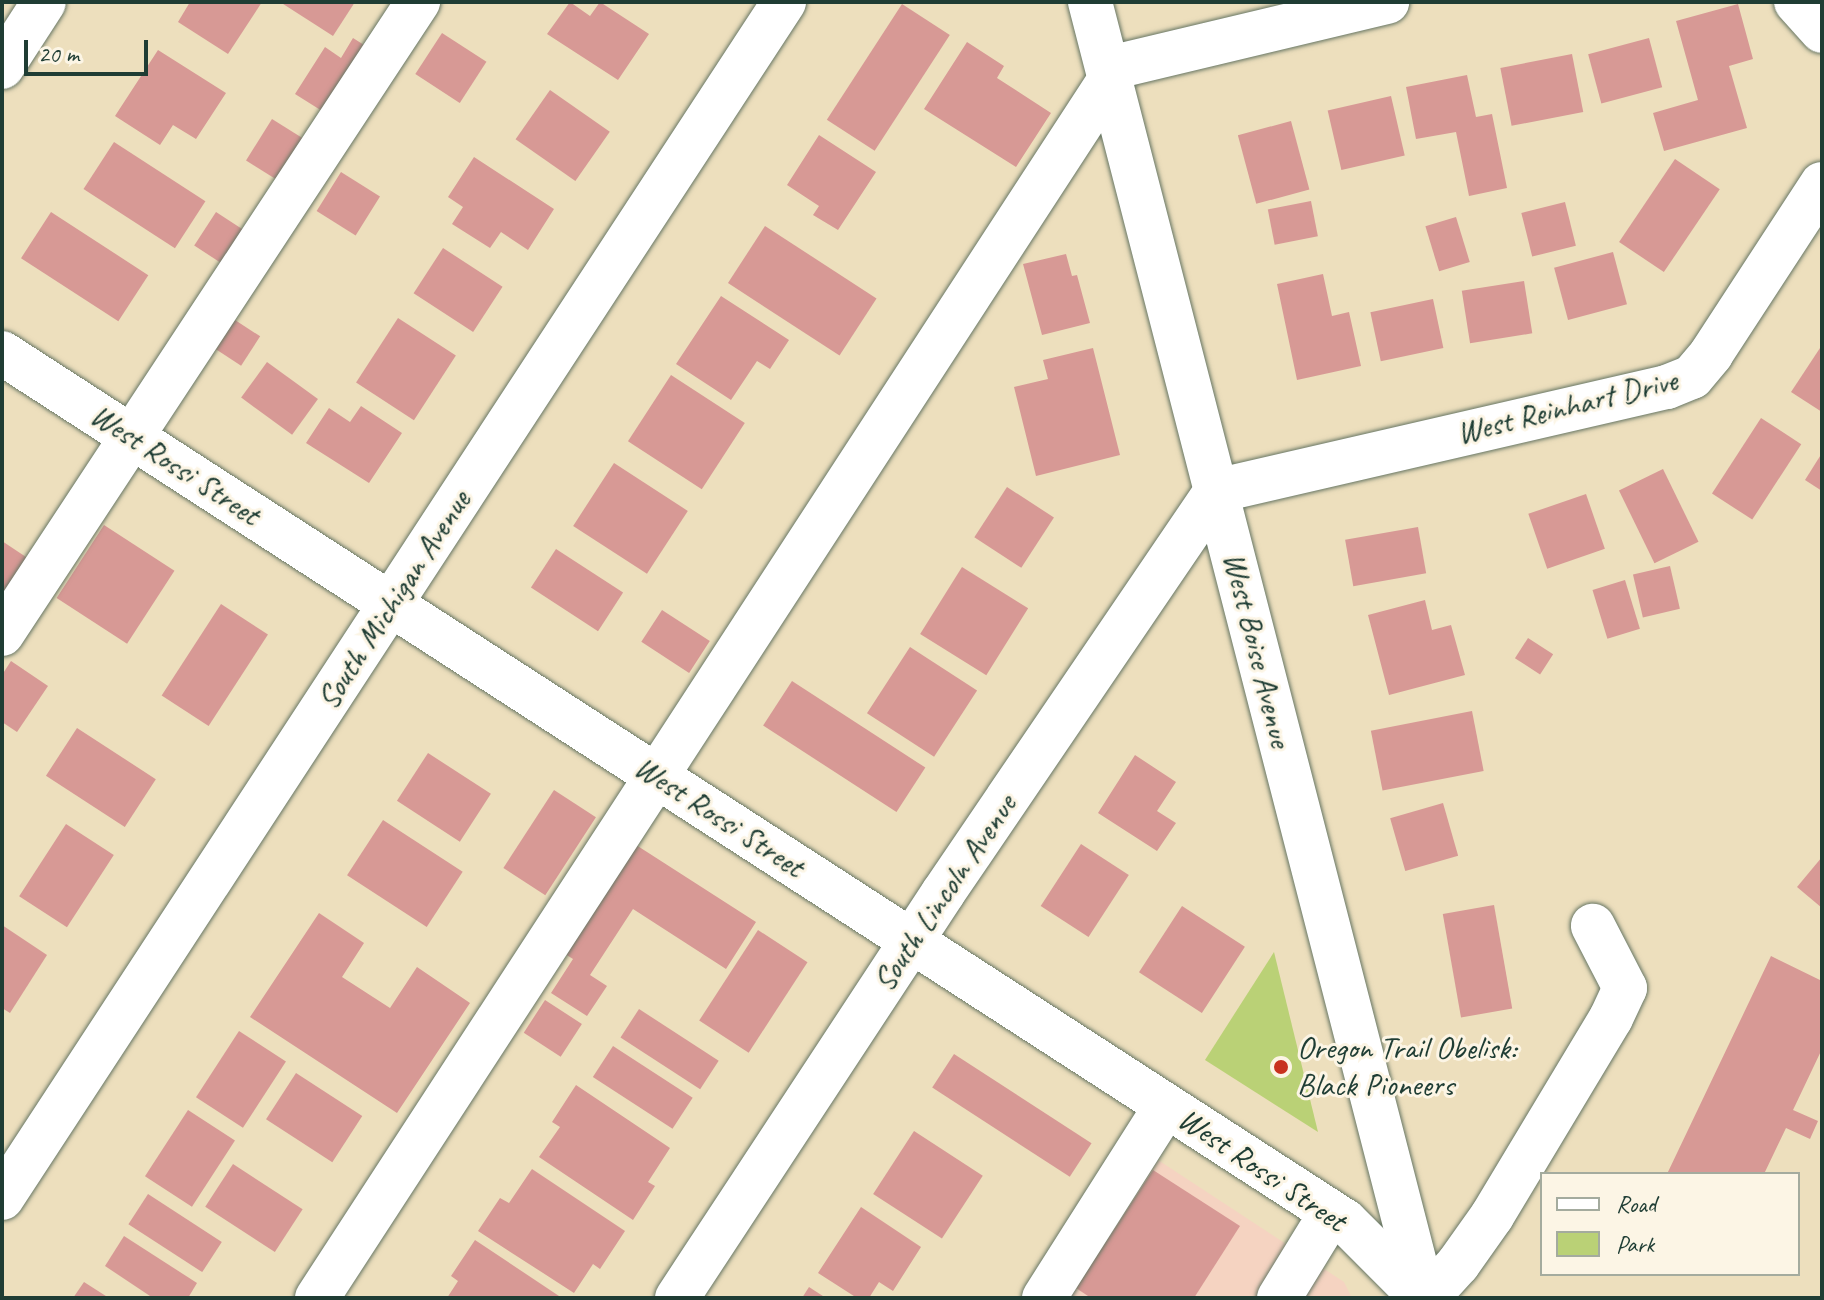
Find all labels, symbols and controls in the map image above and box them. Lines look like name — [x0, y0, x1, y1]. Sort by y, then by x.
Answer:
scale bar — [28, 24, 152, 74]
text: 20 m — [38, 39, 79, 69]
street label: West Reinhart Drive — [1453, 361, 1681, 453]
street label: West Rossi Street — [82, 395, 268, 535]
street label: South Michigan Avenue — [309, 484, 479, 716]
street label: West Boise Avenue — [1214, 549, 1300, 751]
street label: West Rossi Street — [626, 747, 812, 887]
street label: South Lincoln Avenue — [865, 787, 1025, 999]
place label: Oregon Trail Obelisk: Black Pioneers — [1297, 1030, 1517, 1105]
marker: Oregon Trail Obelisk: Black Pioneers — [1272, 1058, 1290, 1076]
street label: West Rossi Street — [1170, 1099, 1354, 1241]
legend — [1540, 1172, 1800, 1276]
text: Road — [1616, 1189, 1656, 1219]
text: Park — [1616, 1229, 1654, 1259]

